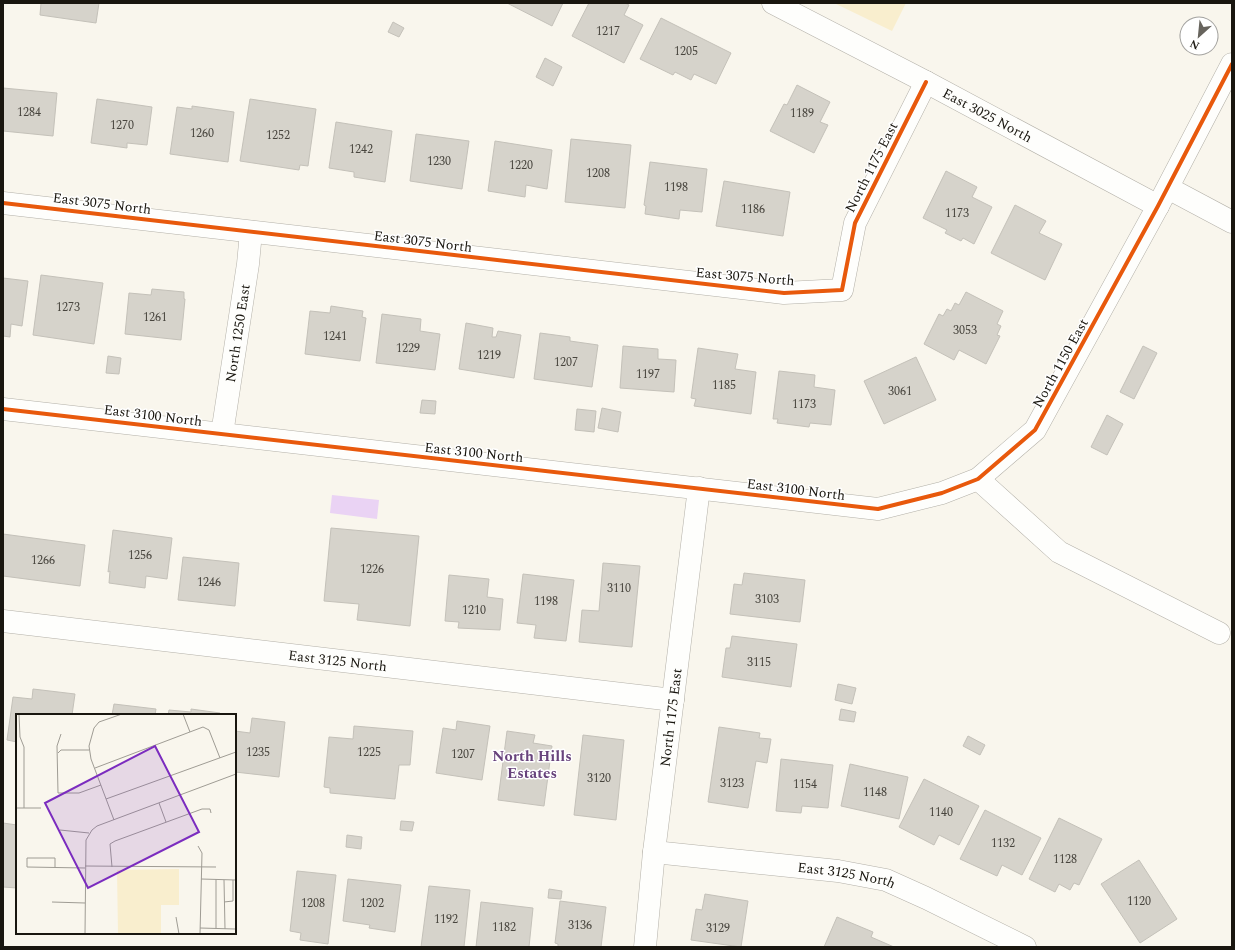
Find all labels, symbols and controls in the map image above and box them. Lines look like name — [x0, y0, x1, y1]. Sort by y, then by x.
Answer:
north arrow — [1179, 16, 1219, 56]
house number: 1217 — [596, 22, 620, 41]
text: N — [1187, 35, 1203, 54]
house number: 1205 — [674, 42, 698, 61]
street label: East 3025 North — [939, 83, 1036, 148]
house number: 1284 — [17, 103, 41, 122]
house number: 1189 — [790, 104, 814, 123]
house number: 1270 — [110, 116, 134, 135]
street label: North 1175 East — [840, 118, 903, 216]
house number: 1260 — [190, 124, 214, 143]
house number: 1252 — [266, 126, 290, 145]
house number: 1242 — [349, 140, 373, 159]
house number: 1230 — [427, 152, 451, 171]
house number: 1220 — [509, 156, 533, 175]
house number: 1208 — [586, 164, 610, 183]
house number: 1198 — [664, 178, 688, 197]
street label: East 3075 North — [51, 187, 152, 220]
house number: 1186 — [741, 200, 765, 219]
house number: 1173 — [945, 204, 969, 223]
street label: East 3075 North — [372, 225, 473, 258]
street label: East 3075 North — [695, 262, 795, 291]
street label: North 1250 East — [220, 283, 256, 384]
house number: 1273 — [56, 298, 80, 317]
house number: 1261 — [143, 308, 167, 327]
street label: North 1150 East — [1027, 315, 1094, 412]
house number: 3053 — [953, 321, 977, 340]
house number: 1241 — [323, 327, 347, 346]
house number: 1229 — [396, 339, 420, 358]
house number: 1219 — [477, 346, 501, 365]
house number: 1207 — [554, 353, 578, 372]
house number: 1197 — [636, 365, 660, 384]
house number: 1185 — [712, 376, 736, 395]
house number: 3061 — [888, 382, 912, 401]
house number: 1173 — [792, 395, 816, 414]
street label: East 3100 North — [102, 399, 203, 432]
street label: East 3100 North — [423, 437, 524, 468]
street label: East 3100 North — [745, 473, 846, 506]
house number: 1256 — [128, 546, 152, 565]
house number: 1266 — [31, 551, 55, 570]
house number: 1226 — [360, 560, 384, 579]
house number: 1246 — [197, 573, 221, 592]
house number: 3110 — [607, 579, 631, 598]
house number: 3103 — [755, 590, 779, 609]
house number: 1198 — [534, 592, 558, 611]
house number: 1210 — [462, 601, 486, 620]
street label: East 3125 North — [287, 645, 388, 677]
house number: 3115 — [747, 653, 771, 672]
street label: North 1175 East — [655, 667, 688, 768]
inset map — [16, 714, 236, 934]
house number: 1235 — [246, 743, 270, 762]
house number: 1225 — [357, 743, 381, 762]
house number: 1207 — [451, 745, 475, 764]
district label: North Hills Estates — [492, 745, 572, 785]
house number: 3120 — [587, 769, 611, 788]
house number: 3123 — [720, 774, 744, 793]
house number: 1154 — [793, 775, 817, 794]
house number: 1148 — [863, 783, 887, 802]
house number: 1140 — [929, 803, 953, 822]
house number: 1132 — [991, 834, 1015, 853]
house number: 1128 — [1053, 850, 1077, 869]
street label: East 3125 North — [796, 857, 899, 894]
house number: 1120 — [1127, 892, 1151, 911]
house number: 1208 — [301, 894, 325, 913]
house number: 1202 — [360, 894, 384, 913]
house number: 1192 — [434, 910, 458, 929]
house number: 3136 — [568, 916, 592, 935]
house number: 1182 — [492, 918, 516, 937]
house number: 3129 — [706, 919, 730, 938]

